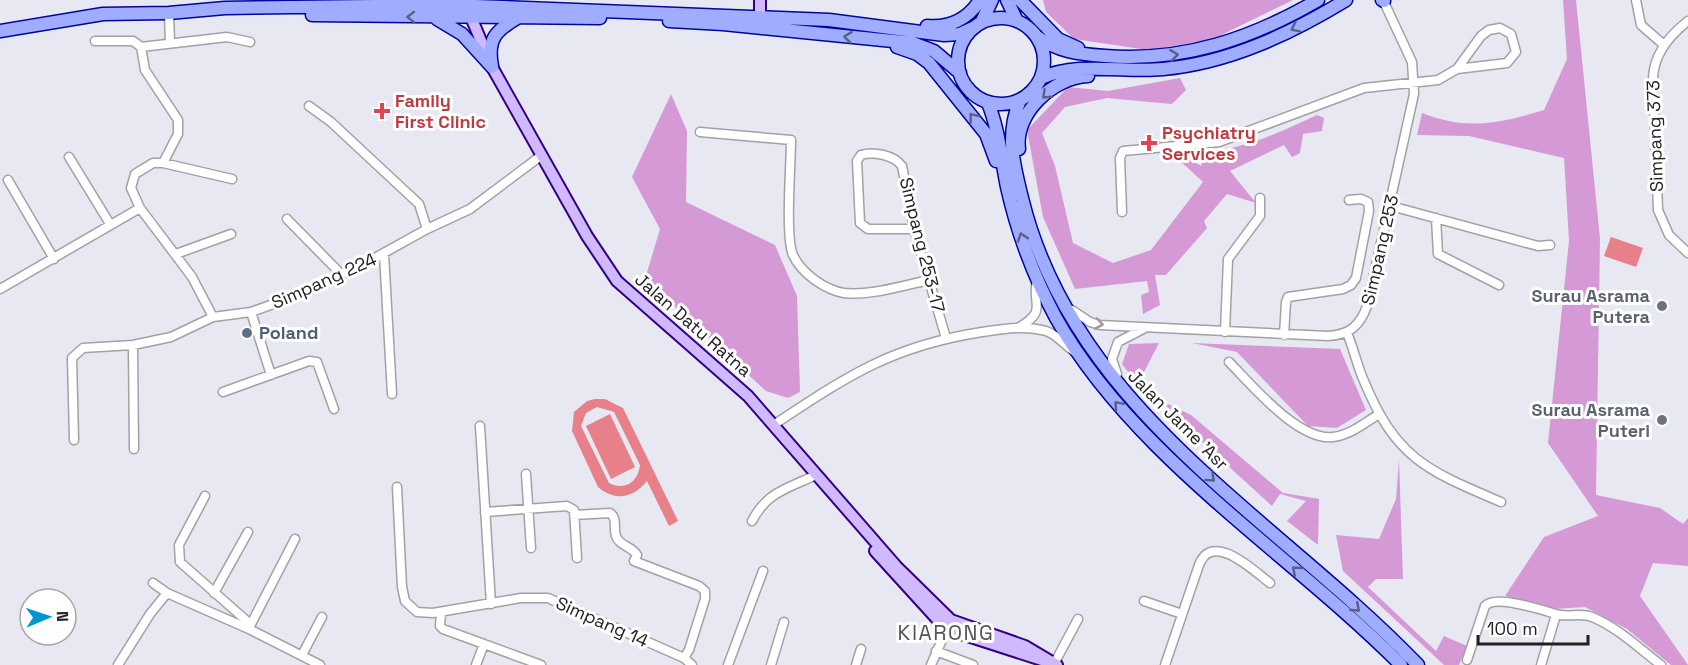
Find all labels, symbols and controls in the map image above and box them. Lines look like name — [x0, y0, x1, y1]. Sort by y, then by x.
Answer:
one-way arrow — [406, 11, 415, 23]
one-way arrow — [1290, 21, 1301, 33]
one-way arrow — [843, 31, 852, 43]
one-way arrow — [1169, 49, 1179, 62]
street label: Simpang 373 — [1641, 80, 1668, 192]
one-way arrow — [1042, 88, 1052, 99]
place label: Family First Clinic — [395, 89, 486, 133]
marker: Family First Clinic — [373, 102, 391, 120]
one-way arrow — [969, 113, 980, 124]
place label: Psychiatry Services — [1162, 121, 1256, 165]
marker: Psychiatry Services — [1140, 134, 1158, 152]
street label: Simpang 253-17 — [895, 175, 950, 315]
street label: Simpang 253 — [1356, 192, 1403, 307]
one-way arrow — [1016, 232, 1029, 243]
street label: Simpang 224 — [268, 247, 380, 314]
street label: Jalan Datu Ratna — [630, 268, 757, 382]
place label: Surau Asrama Putera — [1532, 284, 1651, 328]
marker: Surau Asrama Putera — [1655, 299, 1669, 313]
one-way arrow — [1094, 317, 1104, 330]
place label: Poland — [259, 321, 318, 344]
marker: Poland — [240, 326, 254, 340]
street label: Jalan Jame 'Asr — [1123, 365, 1234, 475]
place label: Surau Asrama Puteri — [1532, 398, 1651, 442]
one-way arrow — [1114, 401, 1125, 412]
marker: Surau Asrama Puteri — [1655, 413, 1669, 427]
one-way arrow — [1204, 471, 1214, 482]
one-way arrow — [1292, 566, 1302, 577]
north arrow — [18, 587, 78, 647]
street label: Simpang 14 — [552, 591, 652, 652]
one-way arrow — [1349, 601, 1360, 612]
scale bar — [1478, 608, 1588, 646]
text: N — [52, 611, 73, 622]
text: 100 m — [1487, 617, 1538, 640]
district label: KIARONG — [898, 619, 994, 646]

